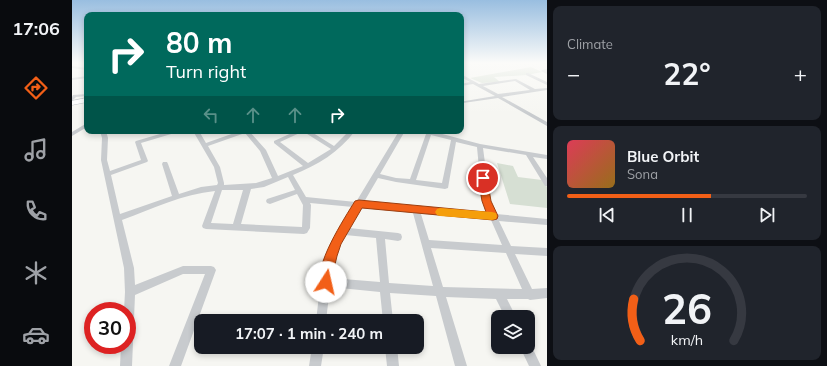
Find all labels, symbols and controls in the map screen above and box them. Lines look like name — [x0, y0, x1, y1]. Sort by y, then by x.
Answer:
text: 17:06 — [12, 17, 60, 40]
text: 80 m — [166, 25, 232, 60]
icon: right — [100, 28, 152, 80]
text: Climate — [567, 36, 613, 52]
text: 22° — [663, 55, 711, 93]
text: Turn right — [166, 60, 246, 83]
text: − — [567, 60, 580, 88]
text: + — [794, 60, 807, 88]
icon: directions — [22, 74, 50, 102]
icon: left — [200, 104, 222, 126]
icon: ahead — [242, 104, 264, 126]
icon: ahead — [284, 104, 306, 126]
icon: right — [326, 104, 348, 126]
icon: music — [22, 136, 50, 164]
text: Blue Orbit — [627, 147, 699, 166]
pin — [466, 161, 500, 195]
text: Sona — [627, 166, 658, 182]
icon: arrive — [472, 167, 494, 189]
icon: phone — [22, 197, 50, 225]
icon: previous — [596, 204, 618, 226]
icon: pause — [676, 204, 698, 226]
icon: next — [756, 204, 778, 226]
icon: climate — [22, 259, 50, 287]
position arrow — [305, 261, 347, 303]
text: 26 — [662, 282, 712, 334]
speed limit sign: 30 — [84, 302, 136, 354]
map controls — [491, 310, 535, 354]
button: layers — [491, 310, 535, 354]
icon: car — [22, 321, 50, 349]
text: 17:07 · 1 min · 240 m — [235, 324, 383, 343]
text: km/h — [671, 331, 703, 349]

